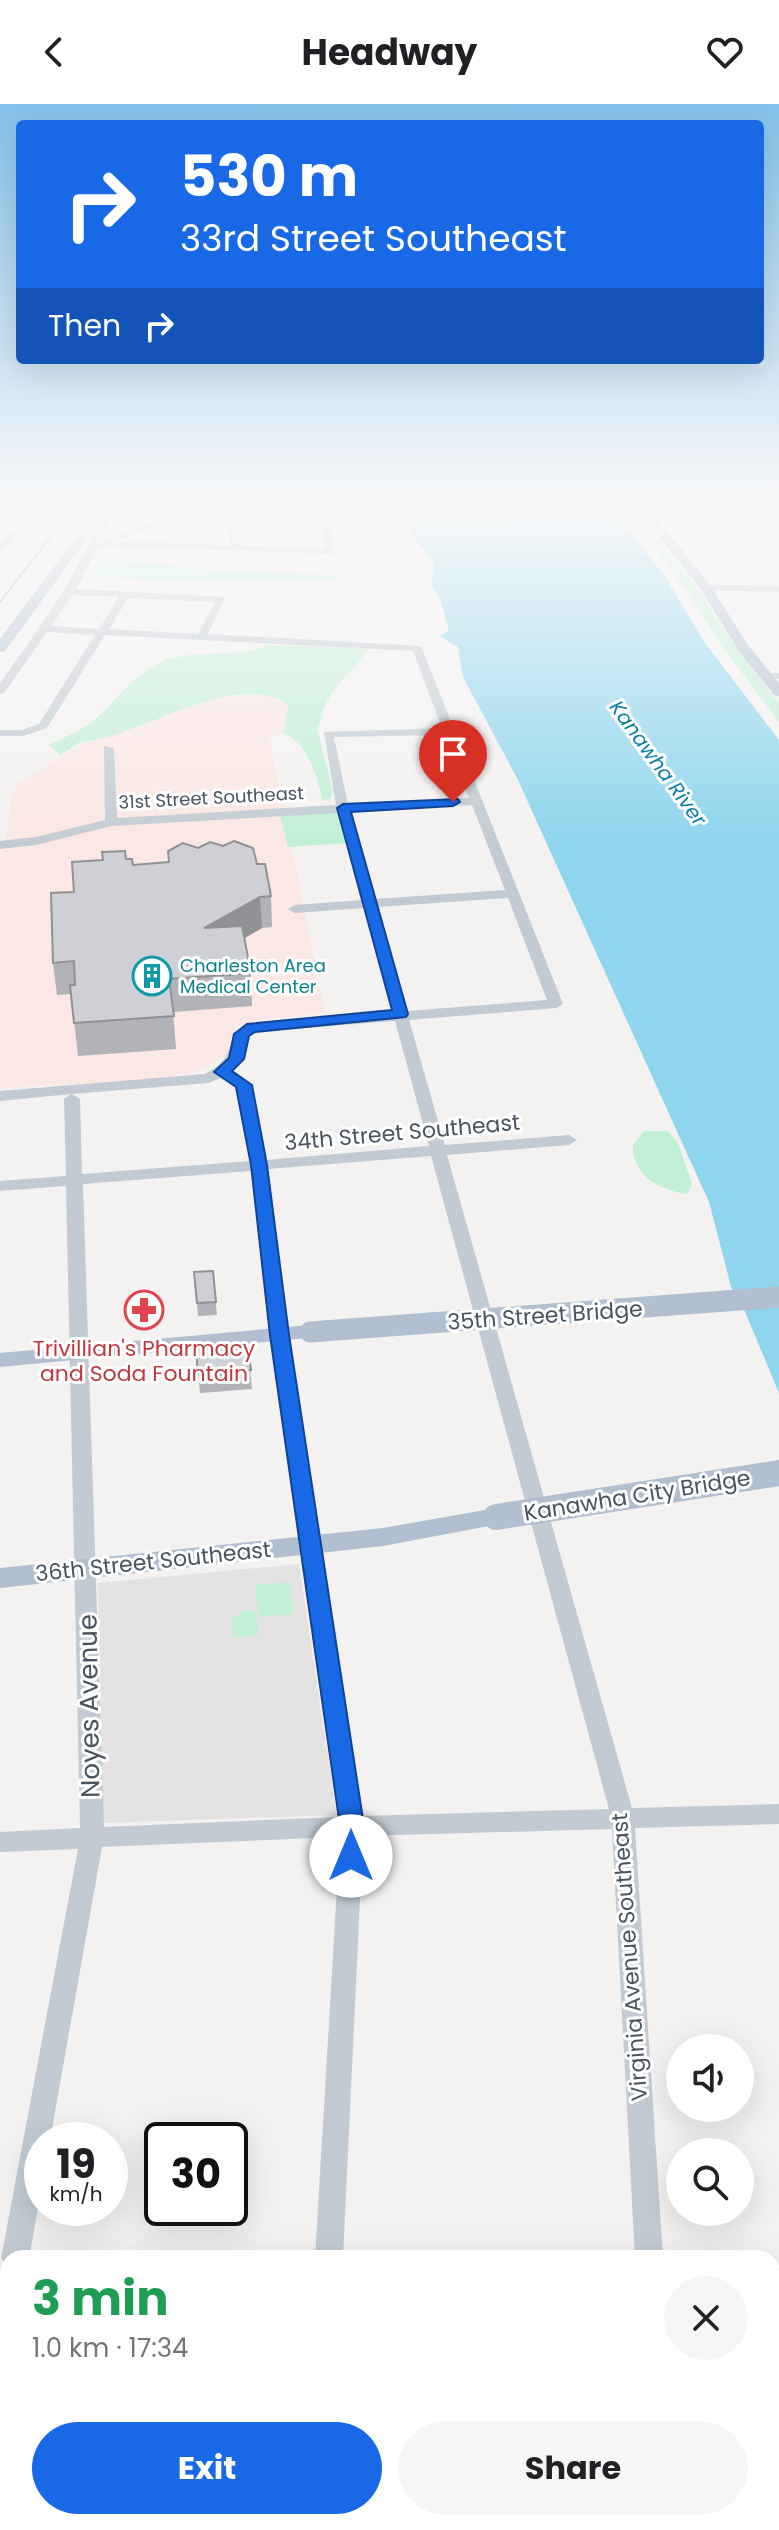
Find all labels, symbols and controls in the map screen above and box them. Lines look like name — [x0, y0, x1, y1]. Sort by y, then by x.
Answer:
text: Headway — [302, 27, 477, 78]
icon: back — [32, 30, 76, 74]
icon: heart — [703, 30, 747, 74]
text: 530 m — [180, 137, 358, 216]
icon: right — [48, 152, 152, 256]
text: 33rd Street Southeast — [180, 213, 567, 264]
text: Then — [48, 304, 121, 347]
icon: right — [137, 304, 181, 348]
water label: Kanawha River — [603, 695, 713, 832]
pin — [419, 720, 487, 802]
icon: arrive — [431, 732, 475, 776]
street label: 31st Street Southeast — [118, 780, 304, 815]
place label: Charleston Area Medical Center — [180, 953, 326, 999]
building icon: Charleston Area Medical Center — [131, 955, 173, 997]
street label: 34th Street Southeast — [283, 1107, 521, 1158]
pharmacy icon: Trivillian's Pharmacy and Soda Fountain — [123, 1289, 165, 1331]
street label: 35th Street Bridge — [446, 1293, 644, 1338]
place label: Trivillian's Pharmacy and Soda Fountain — [33, 1333, 256, 1389]
street label: Kanawha City Bridge — [522, 1462, 753, 1529]
street label: 36th Street Southeast — [34, 1534, 272, 1589]
street label: Noyes Avenue — [69, 1614, 109, 1798]
street label: Virginia Avenue Southeast — [604, 1812, 655, 2102]
position arrow — [309, 1814, 393, 1898]
map controls — [666, 2034, 754, 2226]
button: sound — [666, 2034, 754, 2122]
speed limit sign: 30 — [144, 2122, 248, 2226]
text: 19 — [56, 2136, 96, 2192]
button: search — [666, 2138, 754, 2226]
text: km/h — [49, 2180, 103, 2208]
text: 3 min — [32, 2265, 169, 2332]
button: close — [664, 2276, 748, 2360]
text: 1.0 km · 17:34 — [32, 2330, 188, 2366]
button: Exit — [32, 2422, 382, 2514]
button: Share — [398, 2422, 748, 2514]

